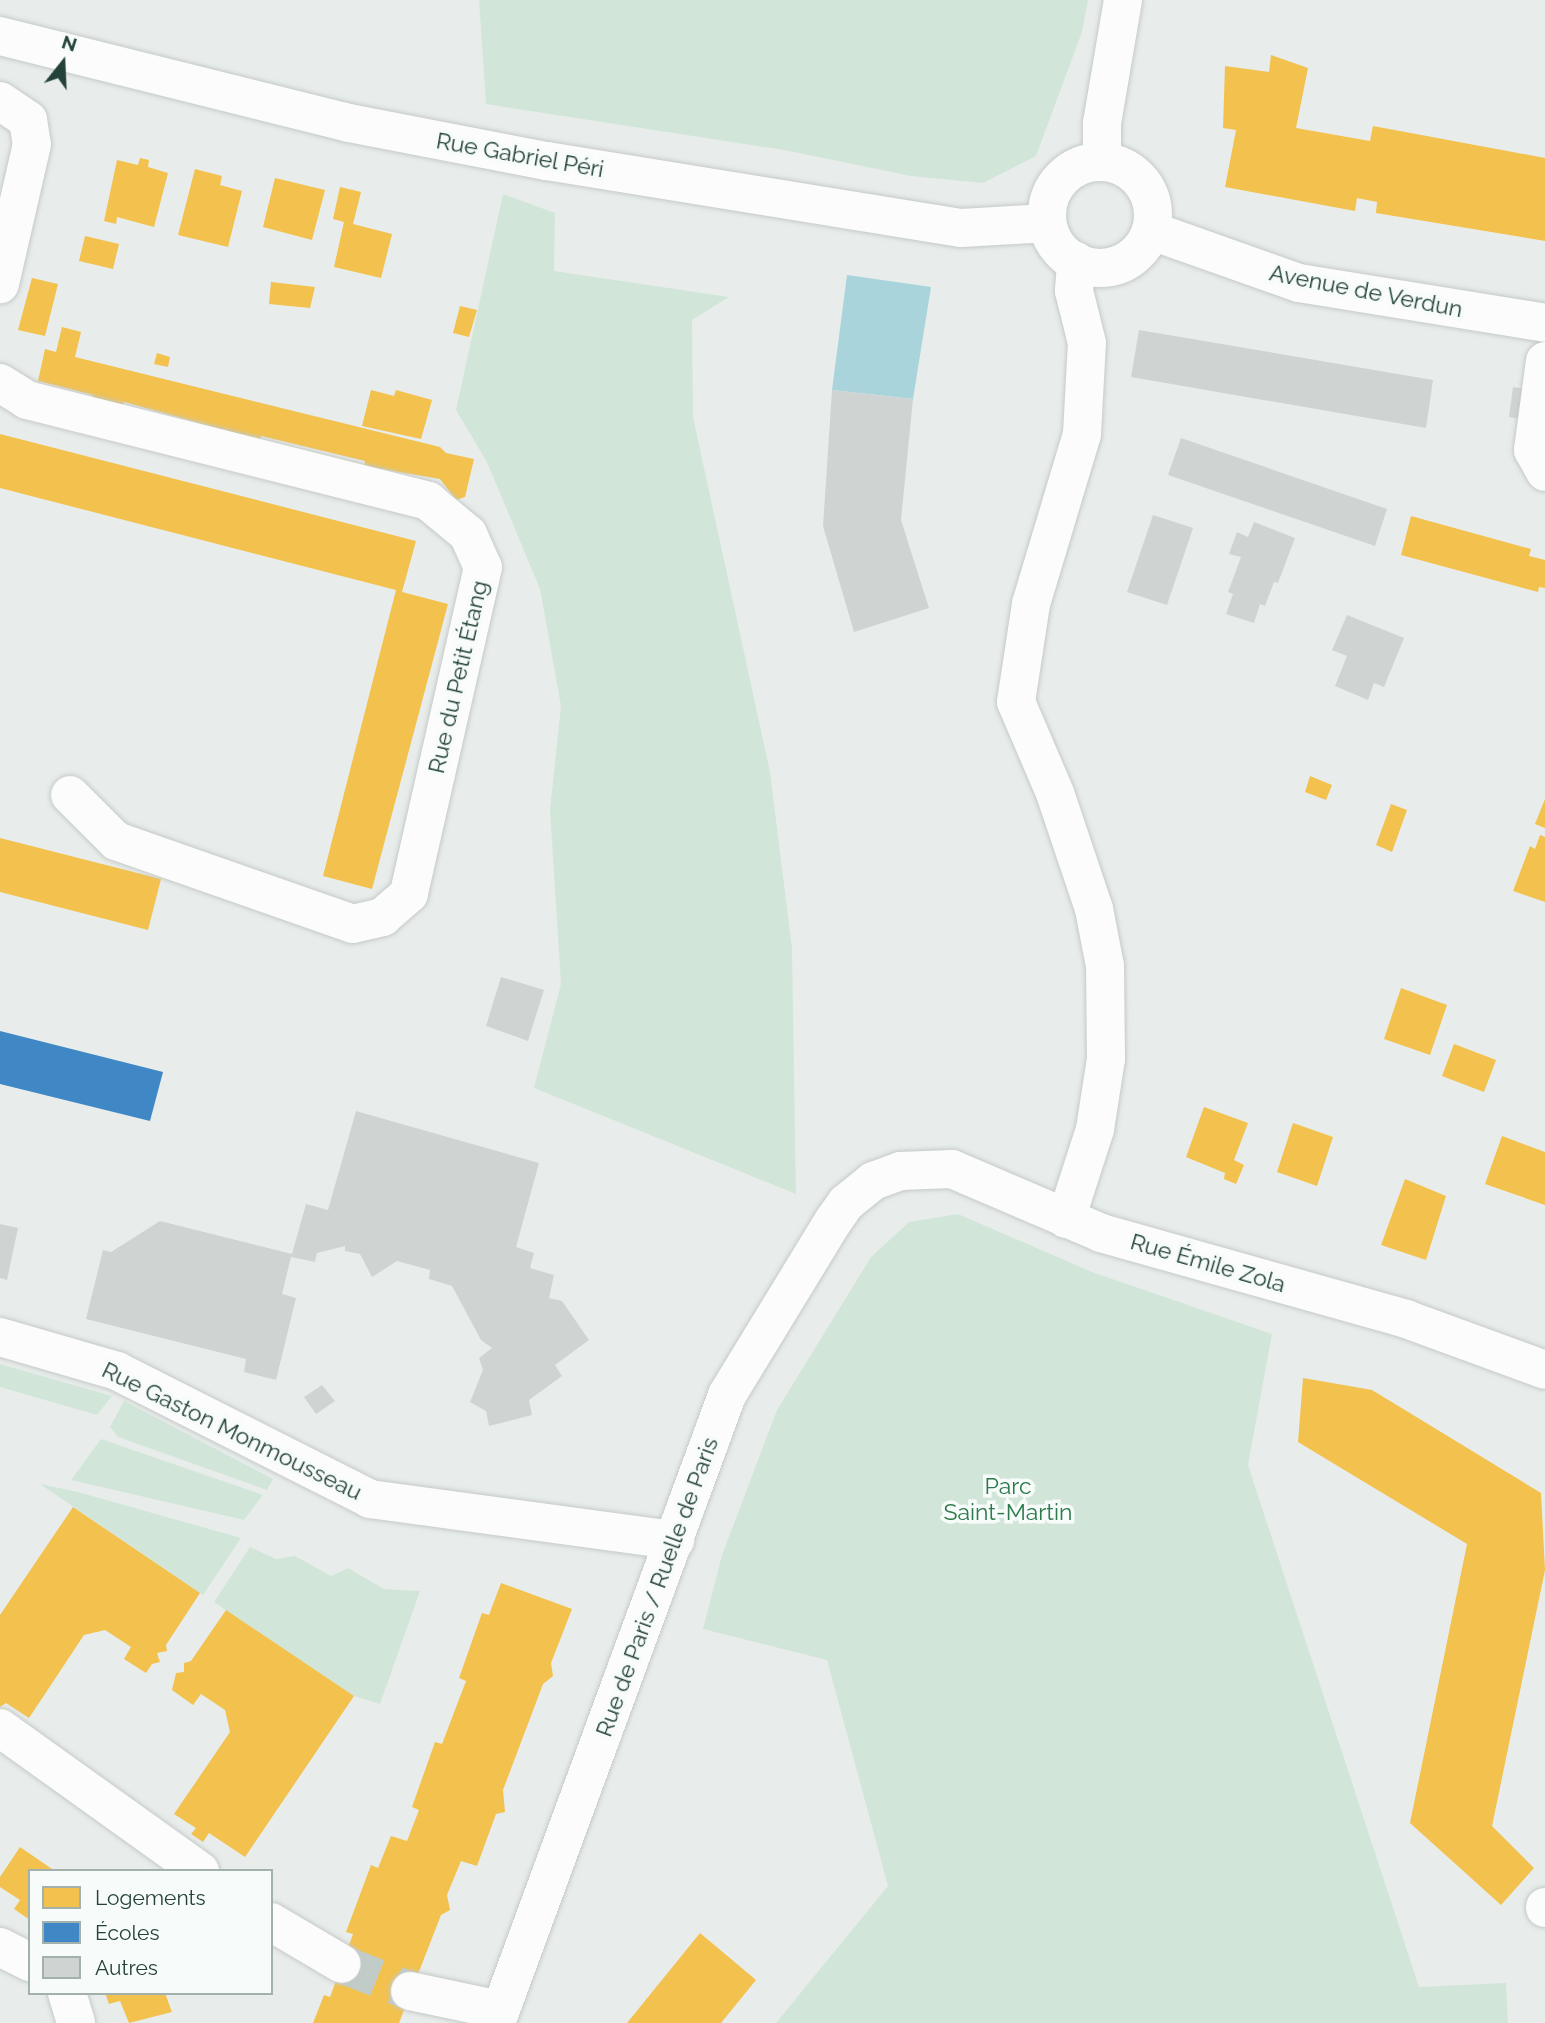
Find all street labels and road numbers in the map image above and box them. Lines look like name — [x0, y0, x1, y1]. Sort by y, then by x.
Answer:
street label: Rue Gabriel Péri — [434, 127, 606, 183]
street label: Avenue de Verdun — [1267, 259, 1465, 323]
street label: Rue du Petit Étang — [422, 578, 494, 776]
street label: Rue Émile Zola — [1127, 1228, 1289, 1298]
street label: Rue Gaston Monmousseau — [97, 1356, 367, 1506]
street label: Rue de Paris / Ruelle de Paris — [590, 1434, 724, 1740]

